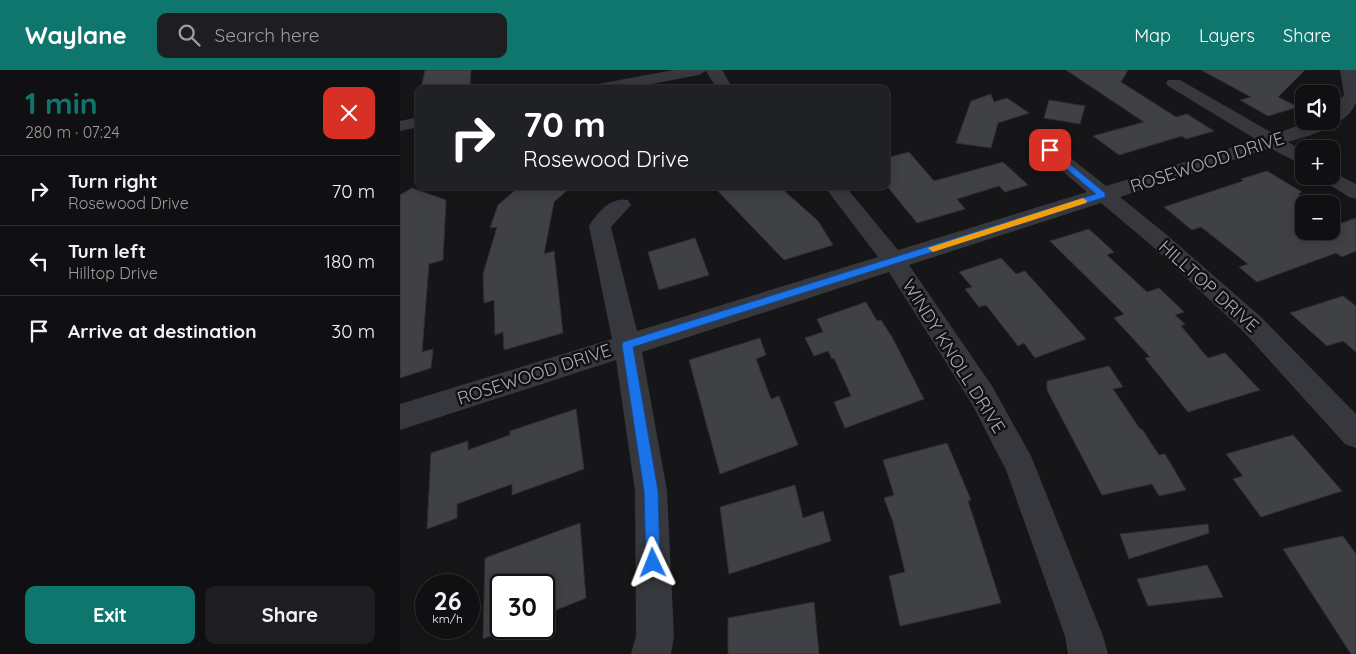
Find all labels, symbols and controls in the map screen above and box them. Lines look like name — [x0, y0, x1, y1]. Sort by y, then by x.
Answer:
search box — [157, 13, 507, 58]
text: Waylane — [25, 20, 127, 50]
icon: search — [175, 21, 203, 49]
text: Search here — [215, 23, 319, 47]
text: Map — [1134, 24, 1171, 47]
text: Layers — [1199, 24, 1255, 47]
text: Share — [1283, 24, 1331, 47]
text: 1 min — [25, 84, 98, 122]
map controls — [1295, 85, 1340, 240]
button: sound — [1295, 85, 1340, 130]
button: close — [323, 87, 375, 139]
text: 70 m — [523, 102, 606, 146]
icon: right — [440, 105, 505, 170]
text: 280 m · 07:24 — [25, 122, 120, 142]
street label: ROSEWOOD DRIVE — [1127, 126, 1287, 198]
pin — [1029, 129, 1071, 171]
icon: arrive — [1036, 136, 1064, 164]
button: + — [1295, 140, 1340, 185]
text: Rosewood Drive — [523, 145, 689, 173]
text: Turn right — [68, 169, 157, 193]
icon: right — [25, 177, 53, 205]
text: 70 m — [331, 179, 375, 203]
text: Rosewood Drive — [68, 193, 189, 213]
button: − — [1295, 195, 1340, 240]
street label: HILLTOP DRIVE — [1154, 235, 1264, 337]
text: Turn left — [68, 239, 146, 263]
icon: left — [25, 247, 53, 275]
text: 180 m — [324, 249, 375, 273]
text: Hilltop Drive — [68, 263, 158, 283]
street label: WINDY KNOLL DRIVE — [897, 275, 1011, 437]
icon: arrive — [25, 317, 53, 345]
text: Arrive at destination — [68, 319, 257, 343]
text: 30 m — [331, 319, 375, 343]
street label: ROSEWOOD DRIVE — [454, 338, 614, 410]
position arrow — [626, 536, 678, 588]
speed limit sign: 30 — [490, 574, 555, 639]
text: 26 — [433, 585, 462, 616]
button: Exit — [25, 586, 195, 644]
button: Share — [205, 586, 375, 644]
text: km/h — [432, 611, 463, 626]

